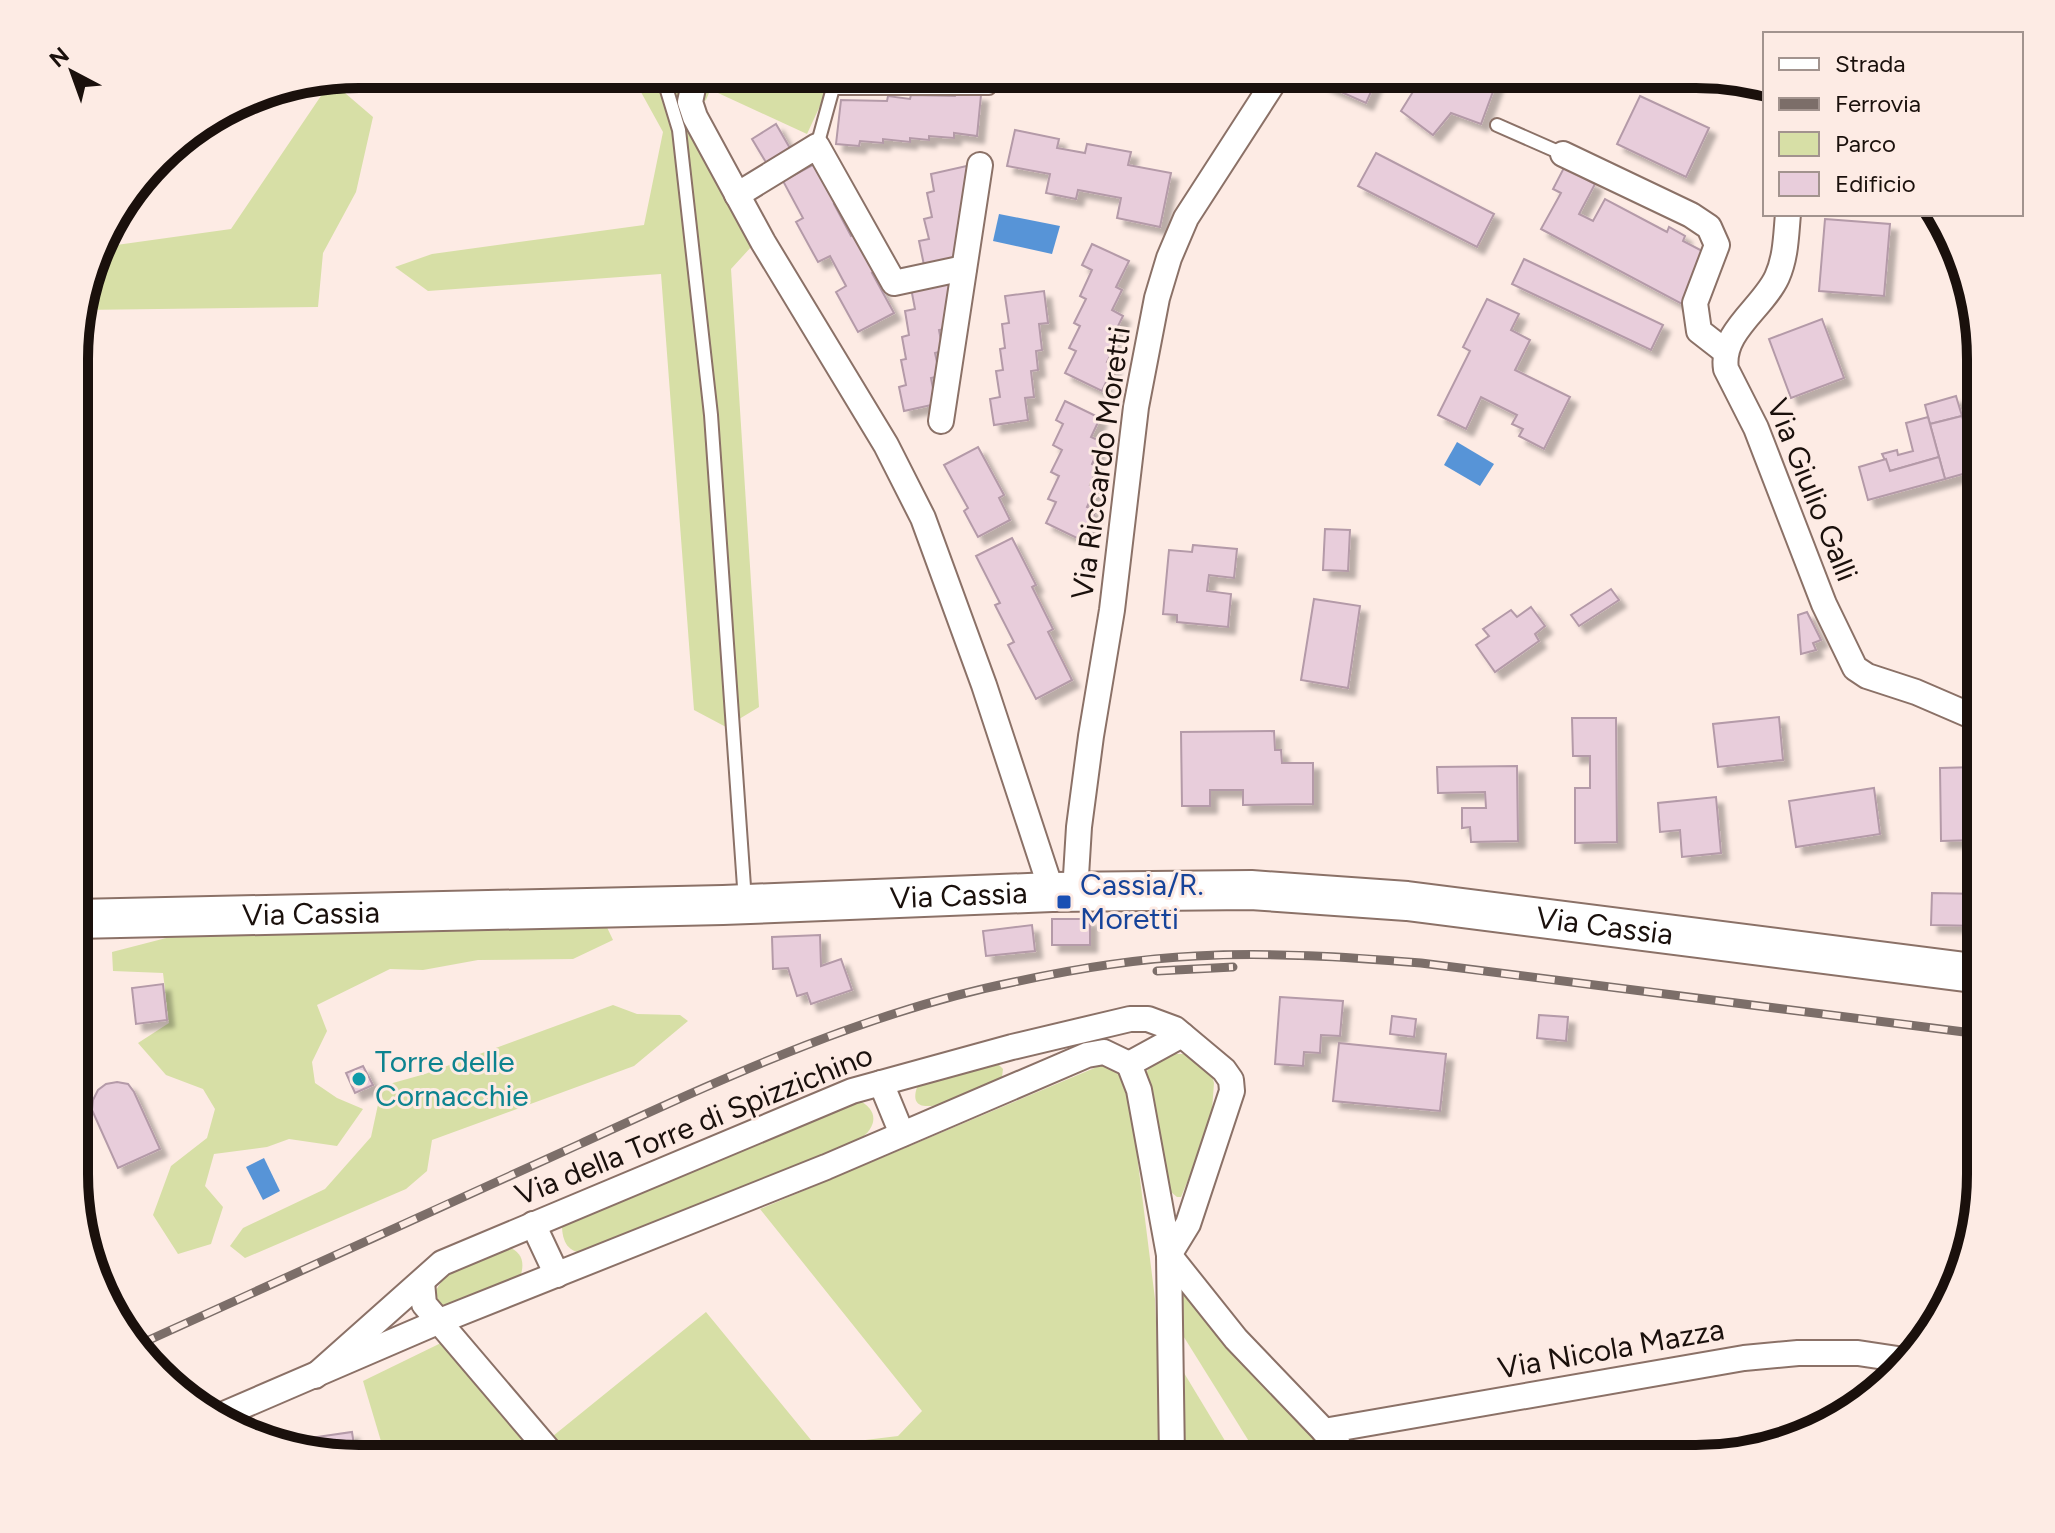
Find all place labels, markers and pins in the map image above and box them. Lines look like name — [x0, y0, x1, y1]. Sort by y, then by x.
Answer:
place label: Cassia/R. Moretti — [1080, 866, 1204, 937]
marker: Cassia/R. Moretti — [1055, 893, 1073, 911]
place label: Torre delle Cornacchie — [375, 1043, 529, 1114]
marker: Torre delle Cornacchie — [350, 1070, 368, 1088]

